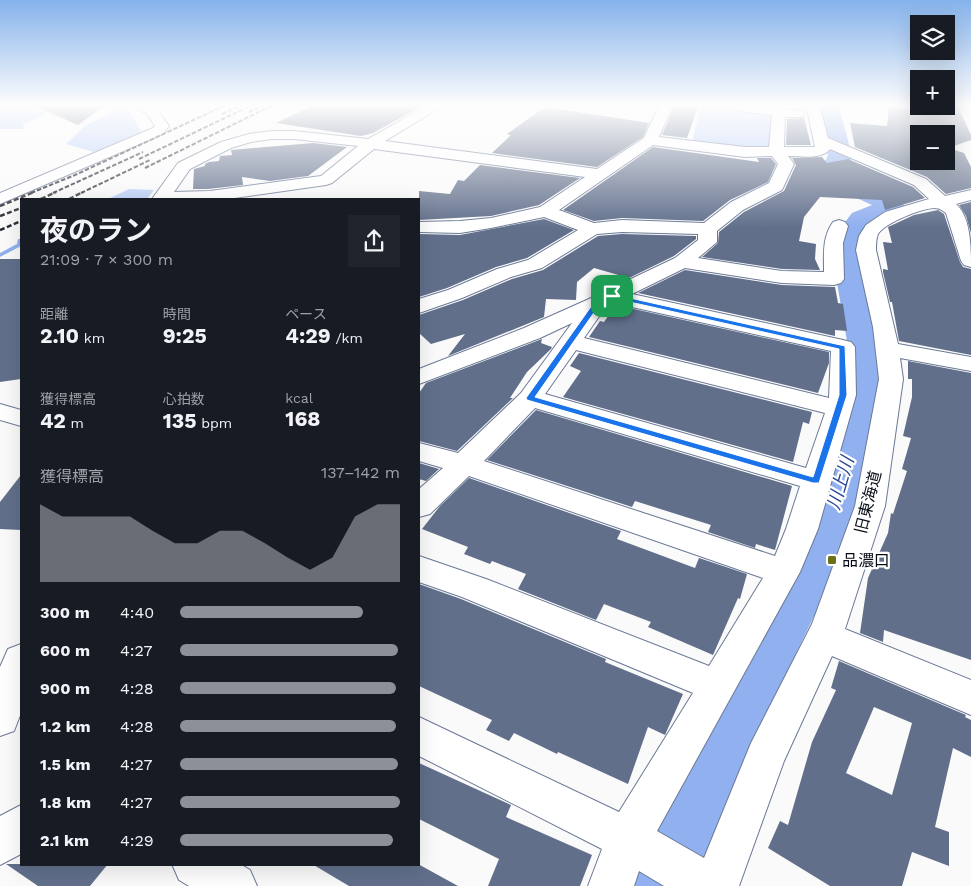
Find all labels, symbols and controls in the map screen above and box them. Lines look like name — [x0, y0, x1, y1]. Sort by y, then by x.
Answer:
map controls — [910, 15, 955, 170]
button: layers — [910, 15, 955, 60]
button: + — [910, 70, 955, 115]
button: − — [910, 125, 955, 170]
text: 夜のラン — [40, 214, 152, 247]
button: share — [348, 215, 400, 267]
text: 21:09 · 7 × 300 m — [40, 250, 173, 269]
pin — [591, 275, 633, 317]
icon: arrive — [598, 282, 626, 310]
text: 距離 — [40, 306, 68, 322]
text: 時間 — [163, 306, 191, 322]
text: ペース — [285, 306, 327, 322]
text: 2.10 — [40, 323, 79, 348]
text: 9:25 — [163, 323, 207, 348]
text: 4:29 — [285, 323, 331, 348]
text: km — [79, 330, 105, 346]
text: /km — [331, 330, 363, 346]
text: kcal — [285, 390, 313, 406]
text: 獲得標高 — [40, 391, 96, 407]
text: 心拍数 — [163, 391, 205, 407]
text: 168 — [285, 406, 320, 431]
text: 42 — [40, 408, 66, 433]
text: 135 — [163, 408, 196, 433]
text: m — [66, 415, 84, 431]
text: bpm — [196, 415, 232, 431]
water label: 川上川 — [822, 452, 858, 512]
text: 137–142 m — [321, 463, 400, 482]
text: 獲得標高 — [40, 467, 104, 486]
street label: 旧東海道 — [851, 469, 885, 535]
place label: 品濃口 — [842, 551, 890, 570]
marker: 品濃口 — [826, 554, 838, 566]
text: 300 m — [40, 603, 90, 622]
text: 4:40 — [120, 603, 154, 622]
text: 600 m — [40, 641, 90, 660]
text: 4:27 — [120, 641, 153, 660]
text: 900 m — [40, 679, 90, 698]
text: 4:28 — [120, 679, 154, 698]
text: 1.2 km — [40, 717, 91, 736]
text: 4:28 — [120, 717, 154, 736]
text: 1.5 km — [40, 755, 90, 774]
text: 4:27 — [120, 755, 153, 774]
text: 1.8 km — [40, 793, 91, 812]
text: 4:27 — [120, 793, 153, 812]
text: 2.1 km — [40, 831, 89, 850]
text: 4:29 — [120, 831, 154, 850]

